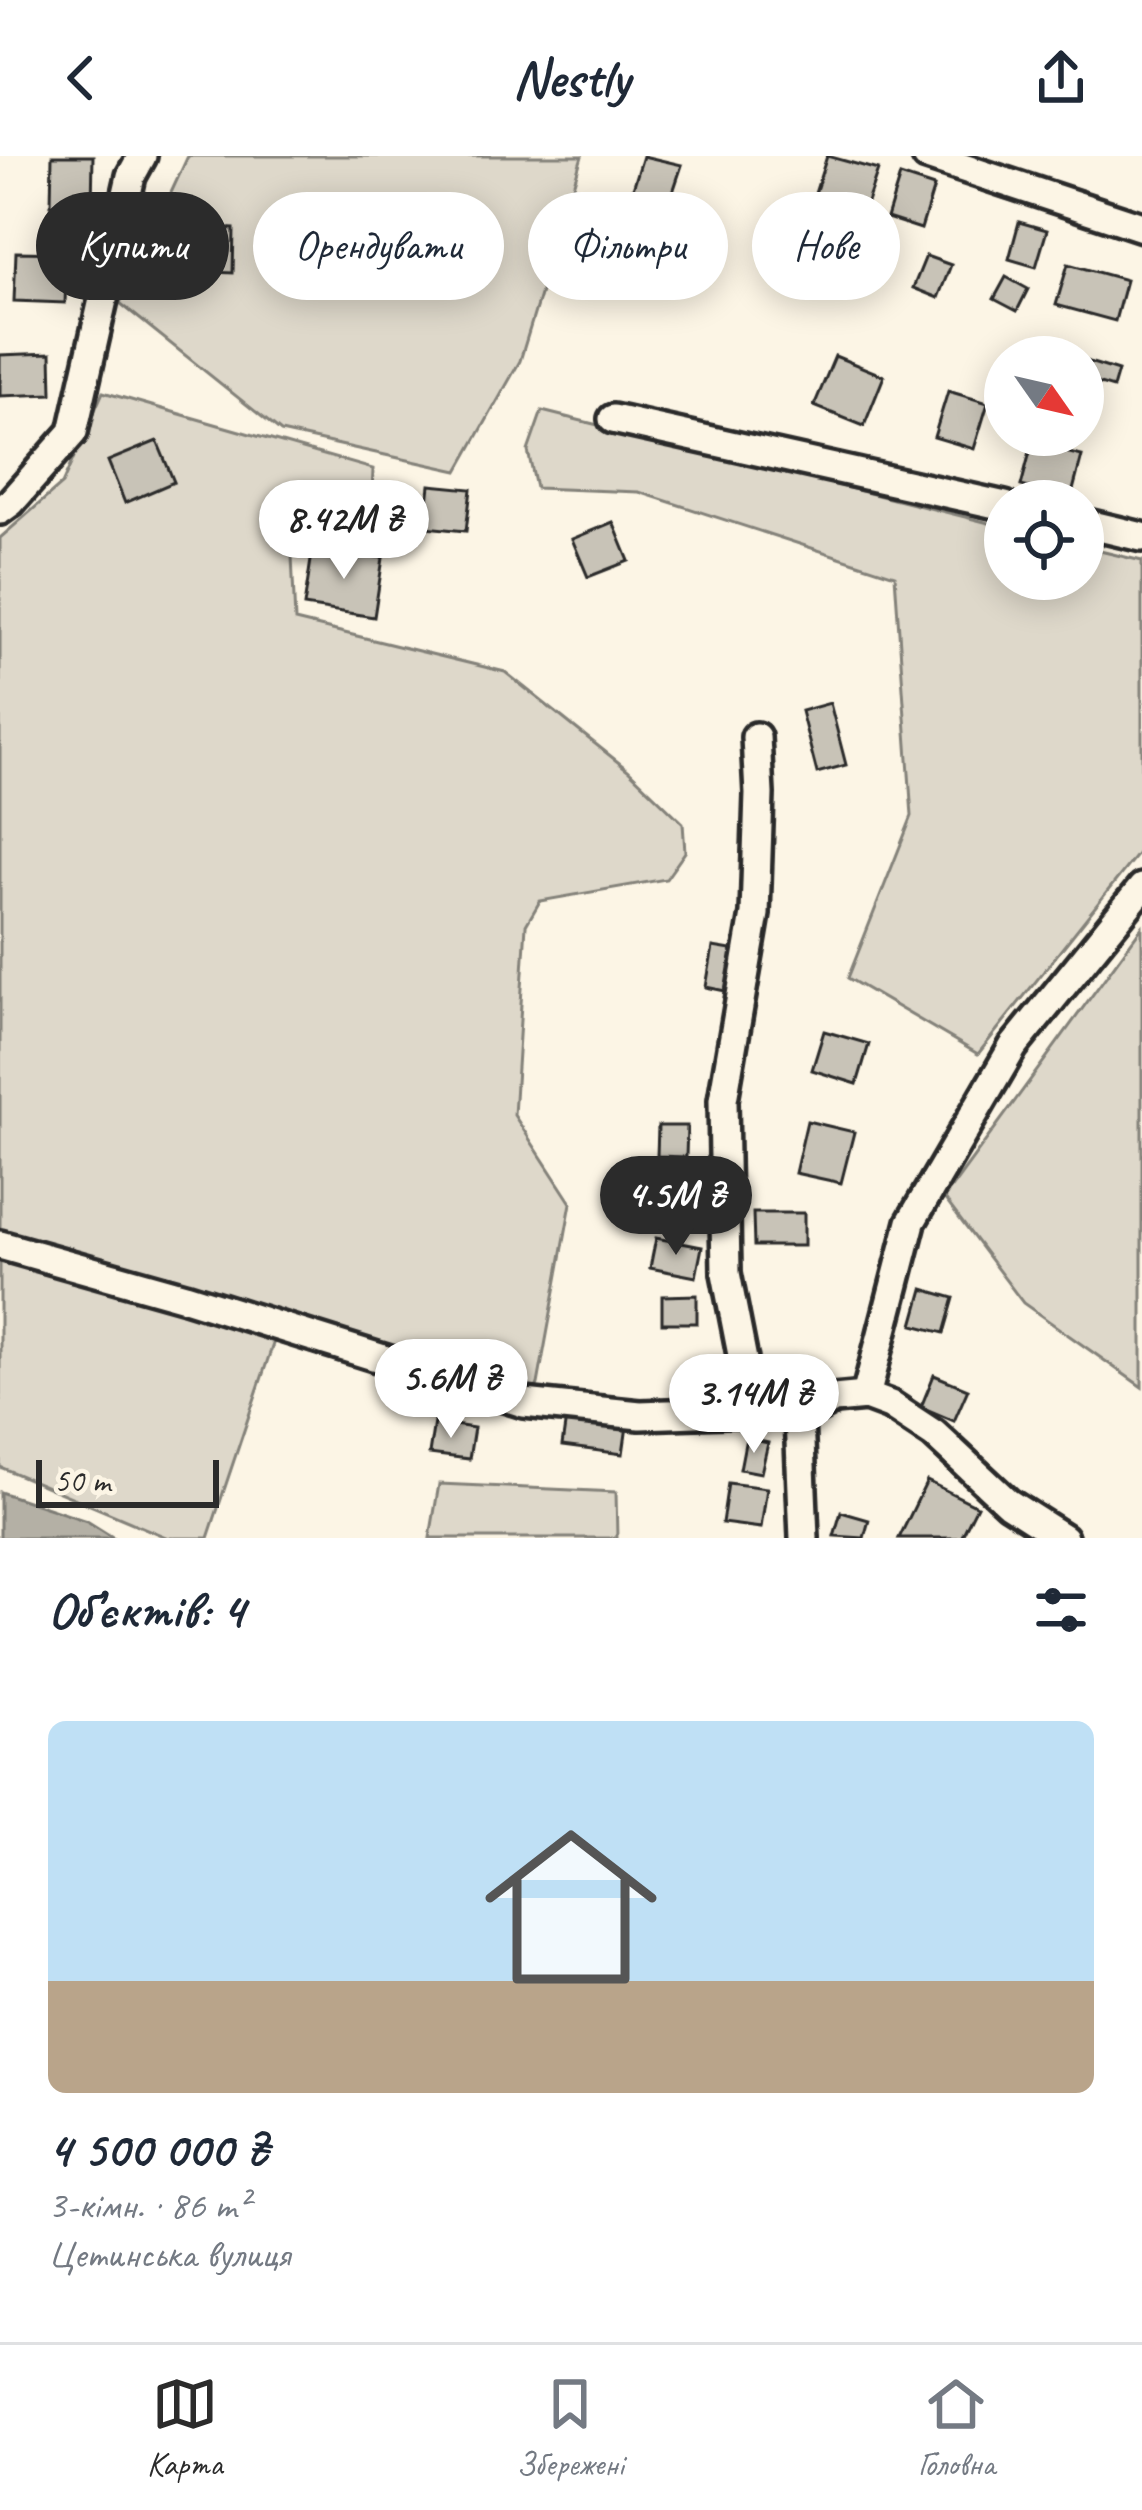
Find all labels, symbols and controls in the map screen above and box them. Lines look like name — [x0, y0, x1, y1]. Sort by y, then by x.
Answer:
text: Nestly — [513, 44, 629, 112]
icon: back — [48, 45, 114, 111]
icon: share — [1028, 45, 1094, 111]
chip: Купити — [36, 192, 229, 300]
chip: Орендувати — [253, 192, 504, 300]
chip: Фільтри — [528, 192, 728, 300]
chip: Нове — [752, 192, 900, 300]
north arrow — [984, 336, 1104, 456]
map controls — [984, 336, 1104, 600]
pin: 8.42M ₴ — [233, 480, 455, 582]
button: locate — [984, 480, 1104, 600]
text: 8.42M ₴ — [286, 494, 402, 543]
pin: 4.5M ₴ — [578, 1156, 774, 1258]
text: 4.5M ₴ — [627, 1170, 725, 1219]
pin: 5.6M ₴ — [353, 1339, 549, 1441]
text: 5.6M ₴ — [402, 1353, 500, 1402]
pin: 3.14M ₴ — [643, 1354, 865, 1456]
text: 3.14M ₴ — [696, 1368, 812, 1417]
scale bar — [36, 1454, 219, 1507]
text: 50 m — [54, 1460, 110, 1502]
icon: filters — [1028, 1577, 1094, 1643]
text: Об’єктів: 4 — [48, 1578, 245, 1642]
icon: home — [463, 1799, 679, 2015]
text: 4 500 000 ₴ — [48, 2117, 268, 2181]
text: 3-кімн. · 86 m² — [48, 2181, 249, 2230]
text: Цетинська вулиця — [48, 2230, 290, 2279]
tab: Карта — [147, 2371, 222, 2485]
tab: Збережені — [517, 2371, 624, 2485]
tab: Головна — [918, 2371, 995, 2485]

